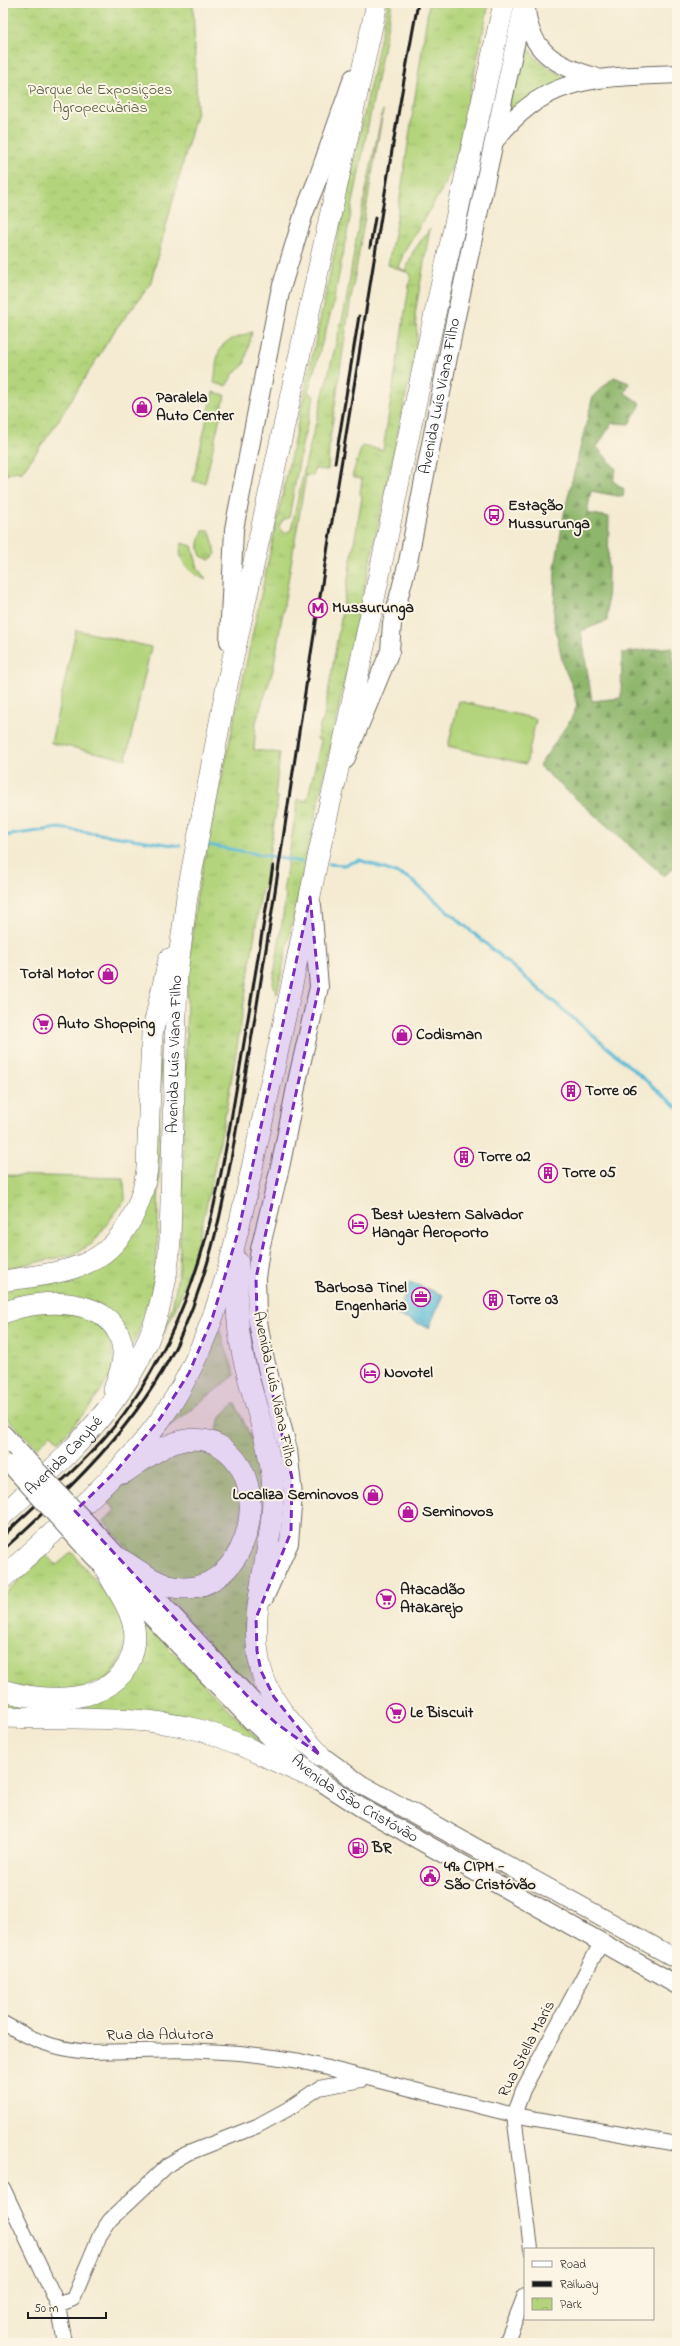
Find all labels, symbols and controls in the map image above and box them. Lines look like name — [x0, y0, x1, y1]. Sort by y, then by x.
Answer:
park label: Parque de Exposições Agropecuárias — [28, 78, 172, 120]
street label: Avenida Luís Viana Filho — [413, 316, 467, 476]
place label: Paralela Auto Center — [156, 386, 235, 428]
shop icon: Paralela Auto Center — [131, 396, 153, 418]
place label: Estação Mussurunga — [508, 494, 590, 537]
bus stop icon: Estação Mussurunga — [483, 504, 505, 526]
place label: Mussurunga — [332, 596, 414, 621]
metro station icon: Mussurunga — [307, 597, 329, 619]
place label: Total Motor — [20, 962, 95, 986]
shop icon: Total Motor — [97, 963, 119, 985]
street label: Avenida Luís Viana Filho — [161, 975, 189, 1134]
place label: Auto Shopping — [57, 1012, 155, 1037]
supermarket icon: Auto Shopping — [32, 1013, 54, 1035]
place label: Codisman — [416, 1023, 482, 1047]
shop icon: Codisman — [391, 1024, 413, 1046]
place label: Torre 06 — [585, 1079, 638, 1103]
building icon: Torre 06 — [560, 1080, 582, 1102]
place label: Torre 02 — [478, 1145, 531, 1169]
building icon: Torre 02 — [453, 1146, 475, 1168]
place label: Torre 05 — [562, 1161, 617, 1185]
building icon: Torre 05 — [537, 1162, 559, 1184]
place label: Best Western Salvador Hangar Aeroporto — [371, 1203, 524, 1246]
hotel icon: Best Western Salvador Hangar Aeroporto — [347, 1213, 369, 1235]
place label: Barbosa Tinel Engenharia — [314, 1276, 407, 1319]
office icon: Barbosa Tinel Engenharia — [410, 1286, 432, 1308]
place label: Torre 03 — [507, 1288, 559, 1312]
building icon: Torre 03 — [482, 1289, 504, 1311]
street label: Avenida Luís Viana Filho — [246, 1309, 302, 1469]
place label: Novotel — [384, 1361, 433, 1385]
hotel icon: Novotel — [359, 1362, 381, 1384]
street label: Avenida Carybé — [20, 1410, 109, 1501]
place label: Localiza Seminovos — [233, 1483, 359, 1507]
shop icon: Localiza Seminovos — [362, 1484, 384, 1506]
place label: Seminovos — [422, 1500, 494, 1524]
shop icon: Seminovos — [397, 1501, 419, 1523]
place label: Atacadão Atakarejo — [400, 1578, 465, 1620]
supermarket icon: Atacadão Atakarejo — [375, 1588, 397, 1610]
place label: Le Biscuit — [410, 1701, 474, 1725]
supermarket icon: Le Biscuit — [385, 1702, 407, 1724]
street label: Avenida São Cristóvão — [285, 1749, 423, 1849]
place label: BR — [371, 1836, 393, 1860]
fuel station icon: BR — [347, 1837, 369, 1859]
place label: 49ª CIPM - São Cristóvão — [443, 1855, 536, 1897]
public building icon: 49ª CIPM - São Cristóvão — [419, 1865, 441, 1887]
street label: Rua Stella Maris — [492, 1996, 562, 2102]
street label: Rua da Adutora — [106, 2023, 214, 2047]
legend — [524, 2248, 654, 2320]
text: Road — [560, 2256, 586, 2274]
text: Railway — [560, 2276, 599, 2295]
scale bar — [28, 2294, 106, 2320]
text: Park — [560, 2296, 582, 2314]
text: 50 m — [34, 2300, 58, 2318]

